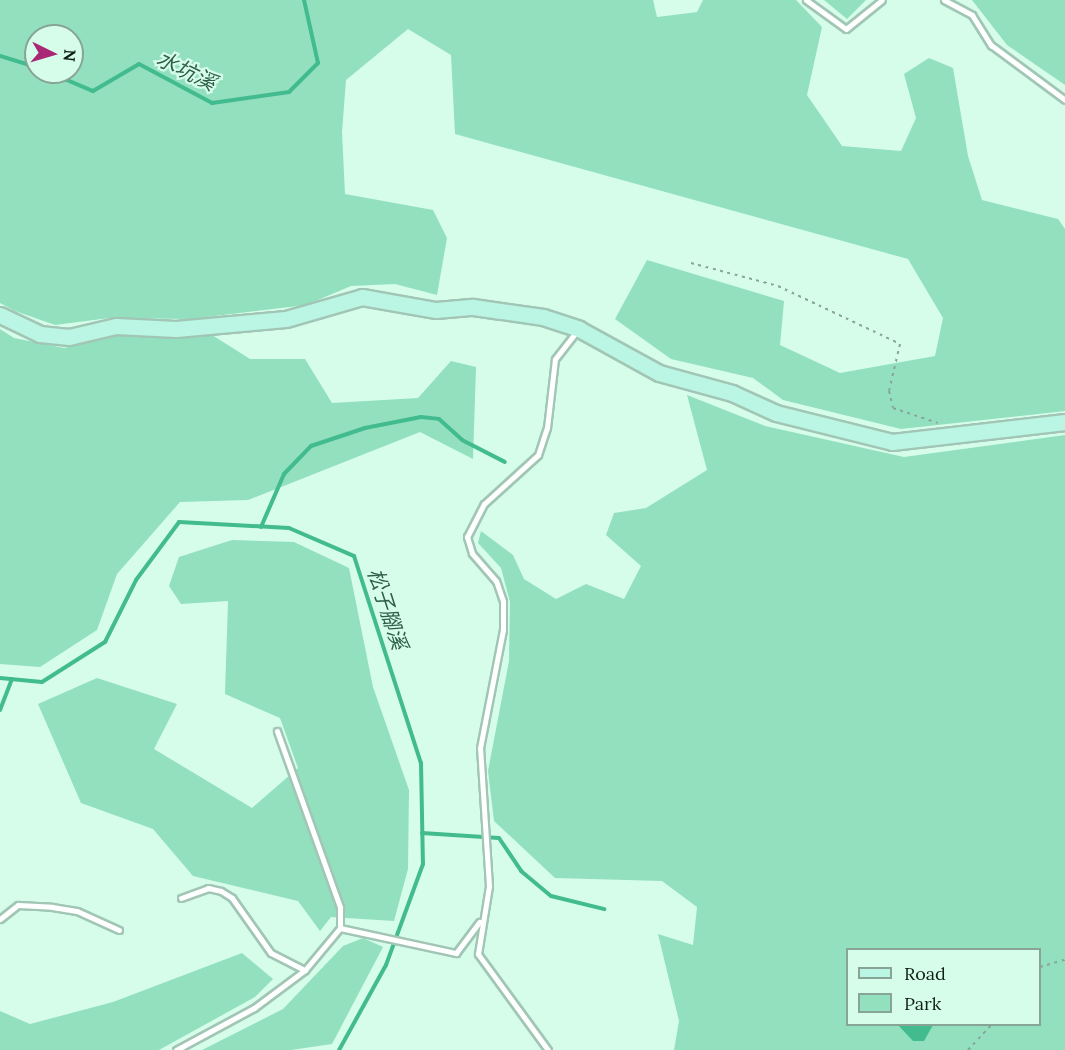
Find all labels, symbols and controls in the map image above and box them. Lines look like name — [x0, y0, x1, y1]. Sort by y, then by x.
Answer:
north arrow — [24, 24, 84, 84]
water label: 水坑溪 — [152, 46, 220, 96]
text: N — [59, 48, 80, 62]
water label: 松子腳溪 — [362, 565, 412, 653]
legend — [846, 948, 1041, 1026]
text: Road — [904, 962, 946, 985]
text: Park — [904, 992, 941, 1015]

